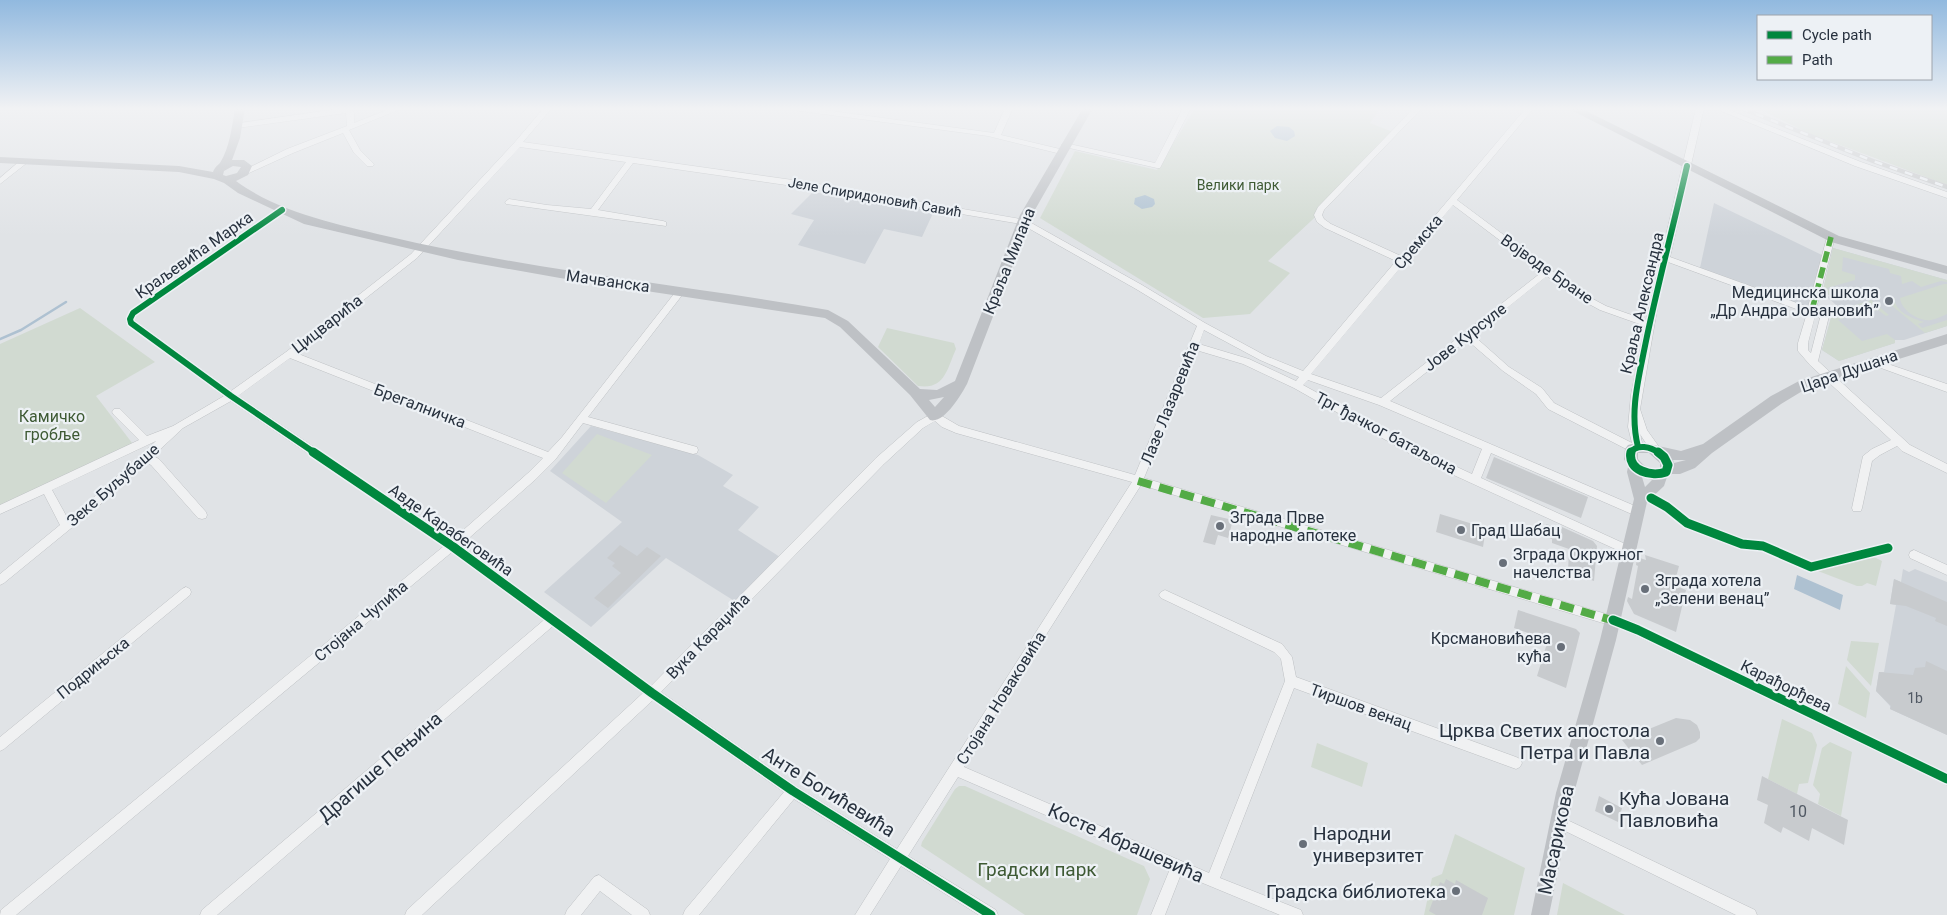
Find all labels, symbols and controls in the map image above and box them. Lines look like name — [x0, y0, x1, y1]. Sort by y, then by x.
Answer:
legend — [1757, 15, 1932, 80]
text: Cycle path — [1802, 26, 1872, 44]
text: Path — [1802, 51, 1833, 69]
street label: Јеле Спиридоновић Савић — [787, 174, 963, 220]
park label: Велики парк — [1197, 177, 1280, 193]
street label: Краља Милана — [979, 205, 1039, 317]
street label: Краљевића Марка — [132, 207, 256, 303]
street label: Сремска — [1390, 211, 1446, 273]
street label: Војводе Бране — [1497, 230, 1597, 308]
street label: Краља Александра — [1616, 230, 1668, 376]
street label: Мачванска — [565, 266, 651, 296]
place label: Медицинска школа „Др Андра Јовановић” — [1710, 283, 1879, 320]
street label: Цицварића — [288, 291, 366, 357]
marker: Медицинска школа „Др Андра Јовановић” — [1883, 295, 1895, 307]
street label: Јове Курсуле — [1420, 299, 1510, 375]
street label: Лазе Лазаревића — [1137, 339, 1203, 467]
street label: Цара Душана — [1798, 346, 1900, 396]
street label: Брегалничка — [371, 380, 469, 432]
street label: Трг ђачког батаљона — [1312, 388, 1460, 478]
park label: Камичко гробље — [19, 407, 85, 444]
street label: Зеке Буљубаше — [63, 440, 163, 530]
street label: Авде Карабеговића — [385, 480, 517, 580]
place label: Зграда Прве народне апотеке — [1230, 508, 1356, 545]
marker: Зграда Прве народне апотеке — [1214, 520, 1226, 532]
place label: Град Шабац — [1471, 521, 1561, 540]
marker: Град Шабац — [1455, 524, 1467, 536]
place label: Зграда Окружног начелства — [1513, 545, 1643, 582]
marker: Зграда Окружног начелства — [1497, 557, 1509, 569]
place label: Зграда хотела „Зелени венац” — [1655, 571, 1770, 608]
street label: Стојана Чупића — [310, 576, 412, 666]
marker: Зграда хотела „Зелени венац” — [1639, 583, 1651, 595]
street label: Вука Караџића — [662, 589, 754, 683]
street label: Стојана Новаковића — [952, 628, 1050, 768]
place label: Крсмановићева кућа — [1431, 629, 1551, 666]
street label: Подрињска — [53, 633, 133, 703]
marker: Крсмановићева кућа — [1555, 641, 1567, 653]
street label: Карађорђева — [1737, 656, 1835, 716]
street label: Тиршов венац — [1307, 680, 1415, 734]
house number: 1b — [1907, 690, 1923, 706]
street label: Драгише Пењина — [313, 707, 447, 827]
place label: Црква Светих апостола Петра и Павла — [1439, 719, 1650, 764]
marker: Црква Светих апостола Петра и Павла — [1654, 735, 1666, 747]
street label: Анте Богићевића — [758, 742, 900, 842]
street label: Масарикова — [1533, 783, 1579, 897]
place label: Кућа Јована Павловића — [1619, 787, 1729, 832]
street label: Косте Абрашевића — [1045, 798, 1207, 888]
house number: 10 — [1789, 802, 1807, 821]
marker: Кућа Јована Павловића — [1603, 803, 1615, 815]
place label: Народни универзитет — [1313, 822, 1424, 867]
marker: Народни универзитет — [1297, 838, 1309, 850]
park label: Градски парк — [977, 858, 1097, 881]
place label: Градска библиотека — [1266, 880, 1446, 903]
marker: Градска библиотека — [1450, 885, 1462, 897]

